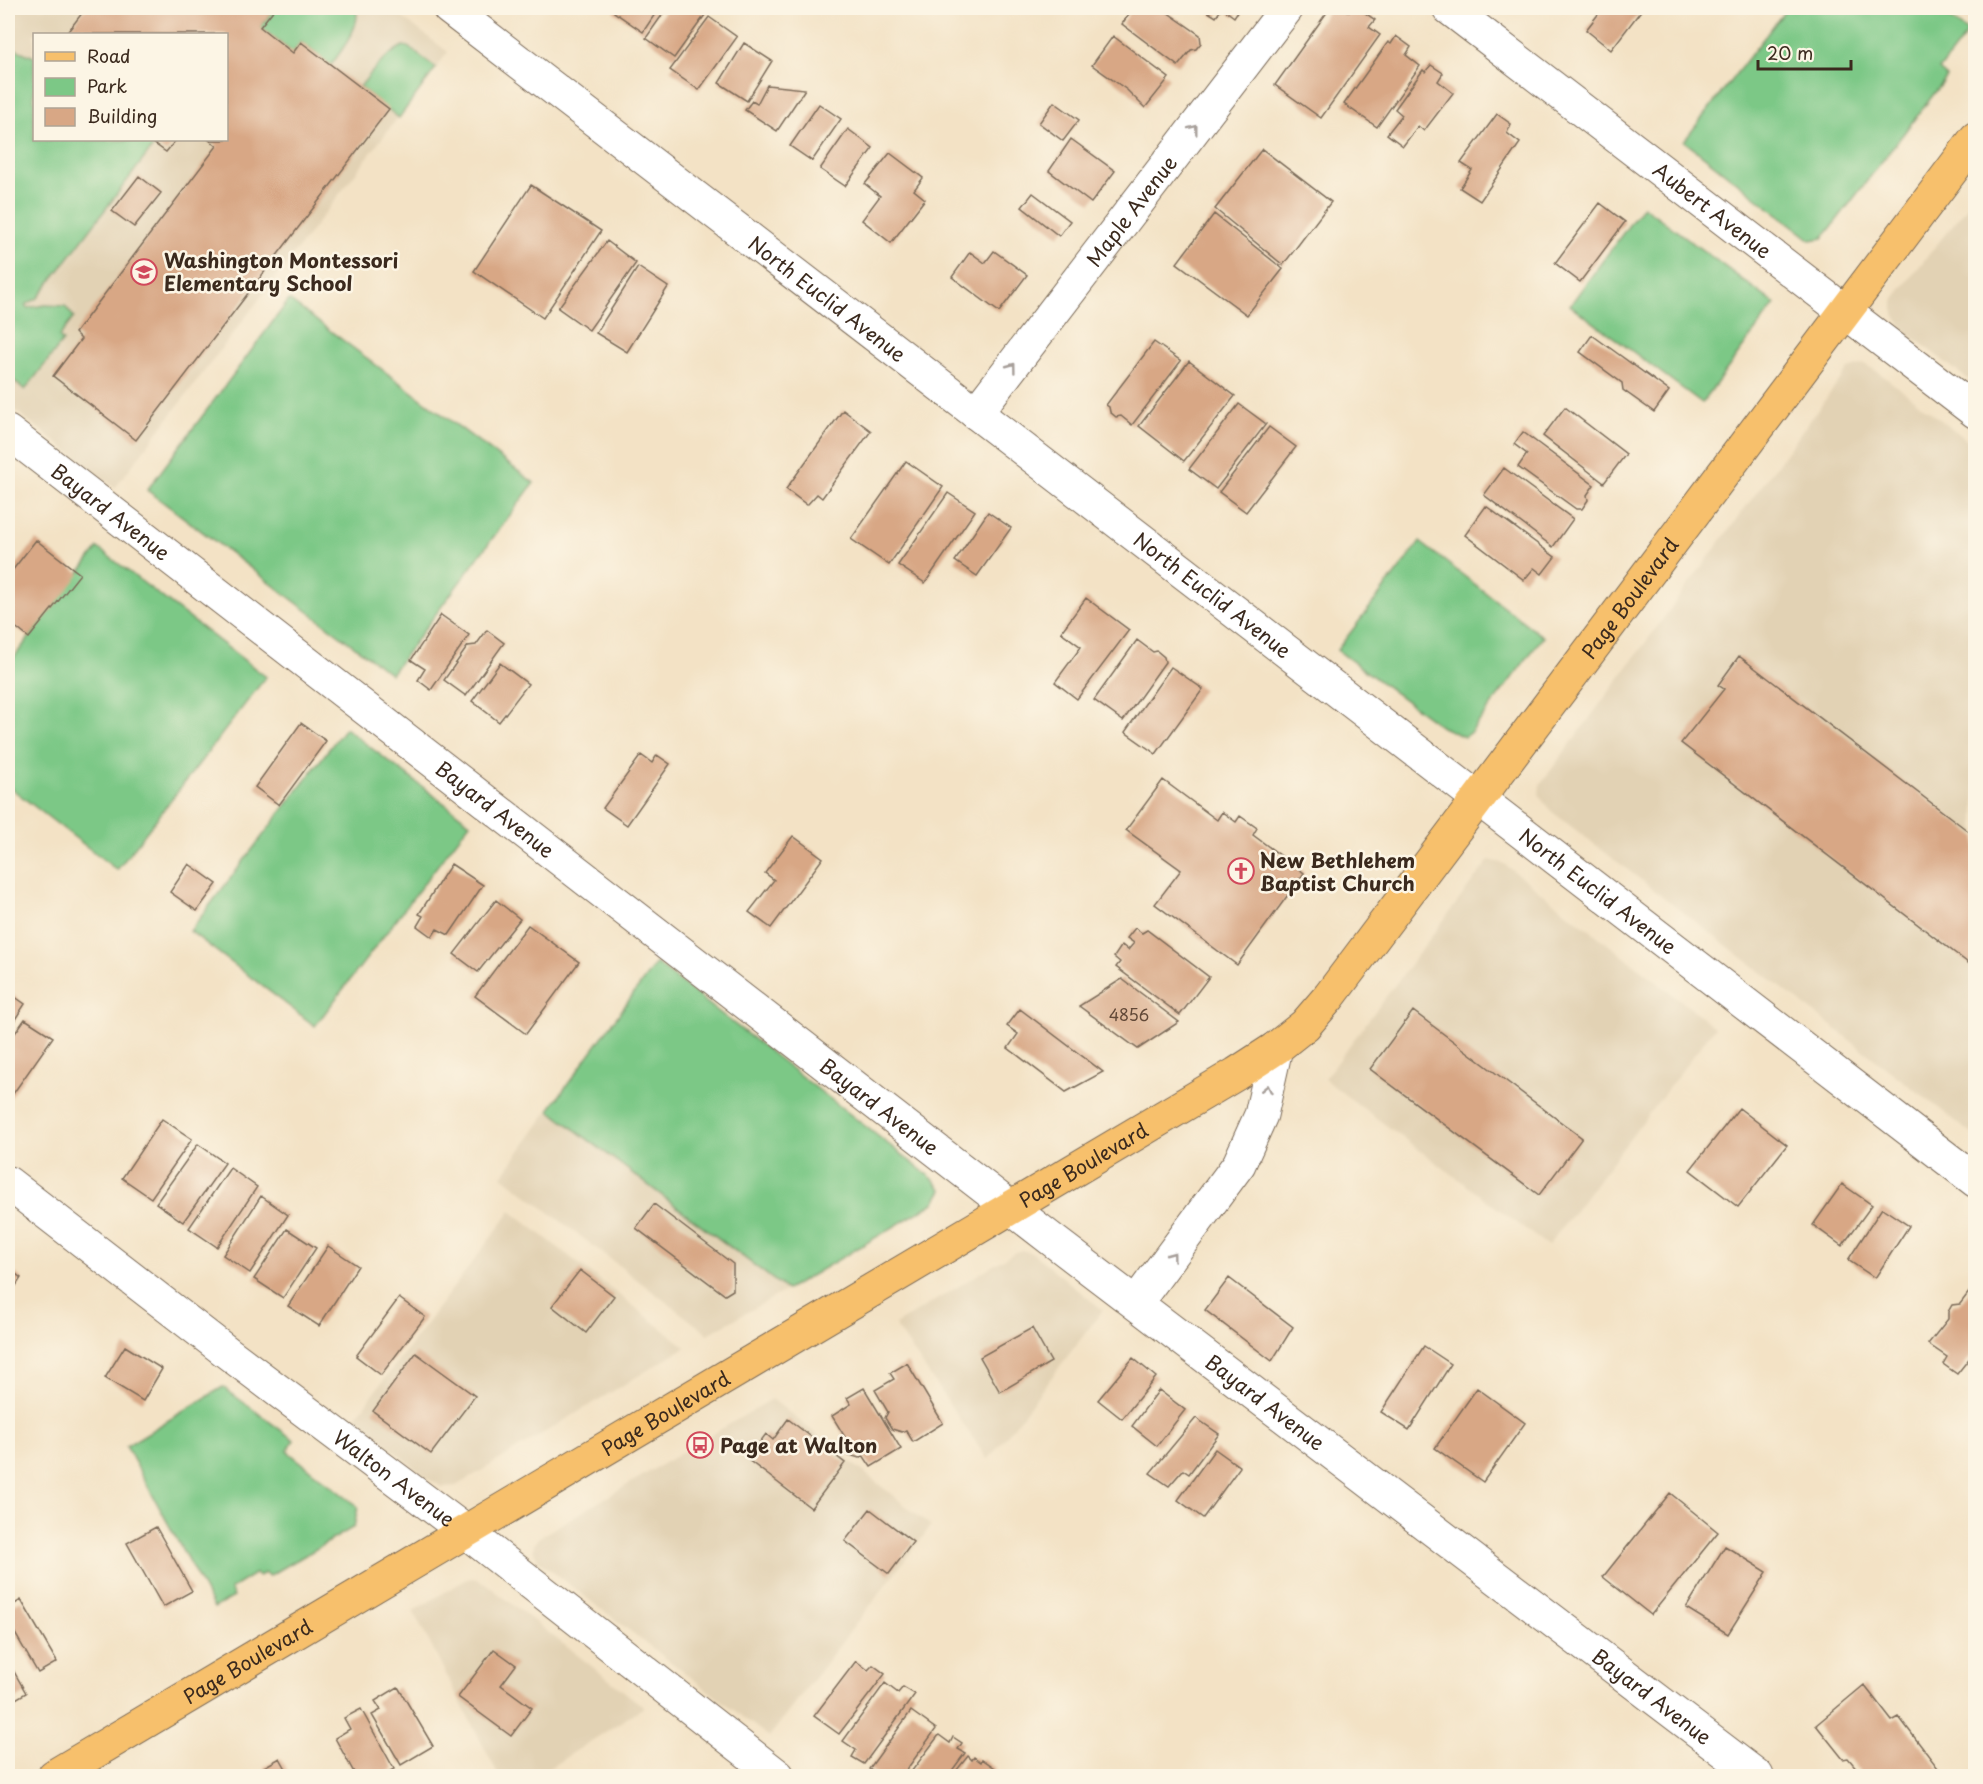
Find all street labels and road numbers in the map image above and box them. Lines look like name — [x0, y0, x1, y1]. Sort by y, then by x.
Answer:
street label: Maple Avenue — [1079, 149, 1184, 273]
street label: Aubert Avenue — [1647, 155, 1778, 265]
street label: North Euclid Avenue — [742, 228, 912, 369]
street label: Bayard Avenue — [45, 456, 177, 567]
street label: North Euclid Avenue — [1128, 524, 1298, 665]
street label: Page Boulevard — [1574, 531, 1685, 665]
street label: Bayard Avenue — [429, 753, 561, 865]
street label: North Euclid Avenue — [1513, 820, 1683, 961]
street label: Bayard Avenue — [814, 1051, 945, 1162]
street label: Page Boulevard — [1013, 1115, 1153, 1215]
street label: Bayard Avenue — [1199, 1347, 1331, 1457]
street label: Page Boulevard — [595, 1363, 735, 1463]
street label: Walton Avenue — [327, 1422, 462, 1534]
street label: Page Boulevard — [177, 1611, 318, 1711]
street label: Bayard Avenue — [1586, 1641, 1718, 1752]

